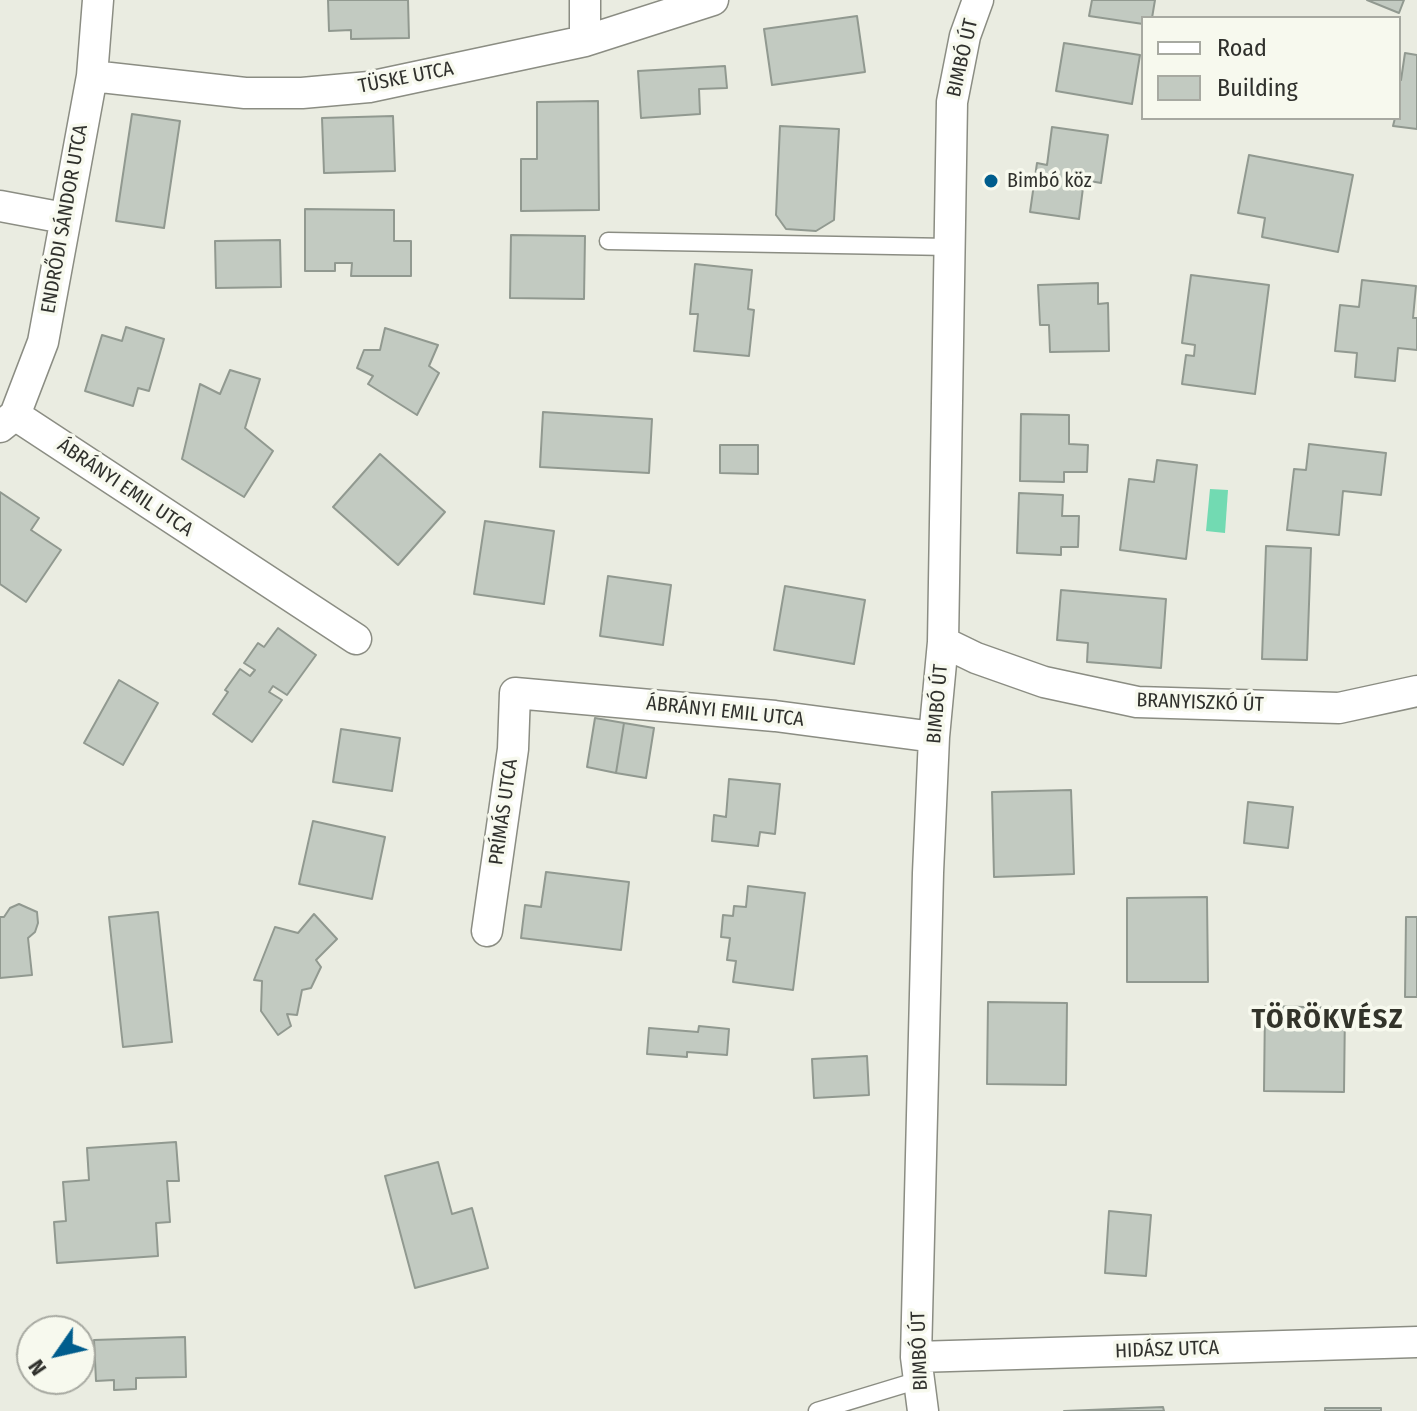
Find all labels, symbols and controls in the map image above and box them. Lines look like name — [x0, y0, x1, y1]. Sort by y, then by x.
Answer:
legend — [1141, 16, 1401, 120]
street label: BIMBÓ ÚT — [942, 17, 984, 99]
text: Road — [1217, 34, 1267, 62]
street label: TÜSKE UTCA — [356, 57, 456, 99]
text: Building — [1217, 74, 1298, 102]
street label: ENDRŐDI SÁNDOR UTCA — [37, 123, 93, 315]
place label: Bimbó köz — [1007, 169, 1092, 193]
marker: Bimbó köz — [982, 172, 1000, 190]
street label: ÁBRÁNYI EMIL UTCA — [53, 434, 197, 542]
street label: BIMBÓ ÚT — [923, 663, 953, 745]
street label: BRANYISZKÓ ÚT — [1136, 689, 1264, 717]
street label: ÁBRÁNYI EMIL UTCA — [645, 692, 805, 732]
street label: PRÍMÁS UTCA — [485, 757, 523, 867]
district label: TÖRÖKVÉSZ — [1251, 1003, 1405, 1037]
street label: BIMBÓ ÚT — [907, 1311, 933, 1391]
north arrow — [16, 1315, 96, 1395]
street label: HIDÁSZ UTCA — [1115, 1336, 1219, 1364]
text: N — [22, 1355, 52, 1381]

